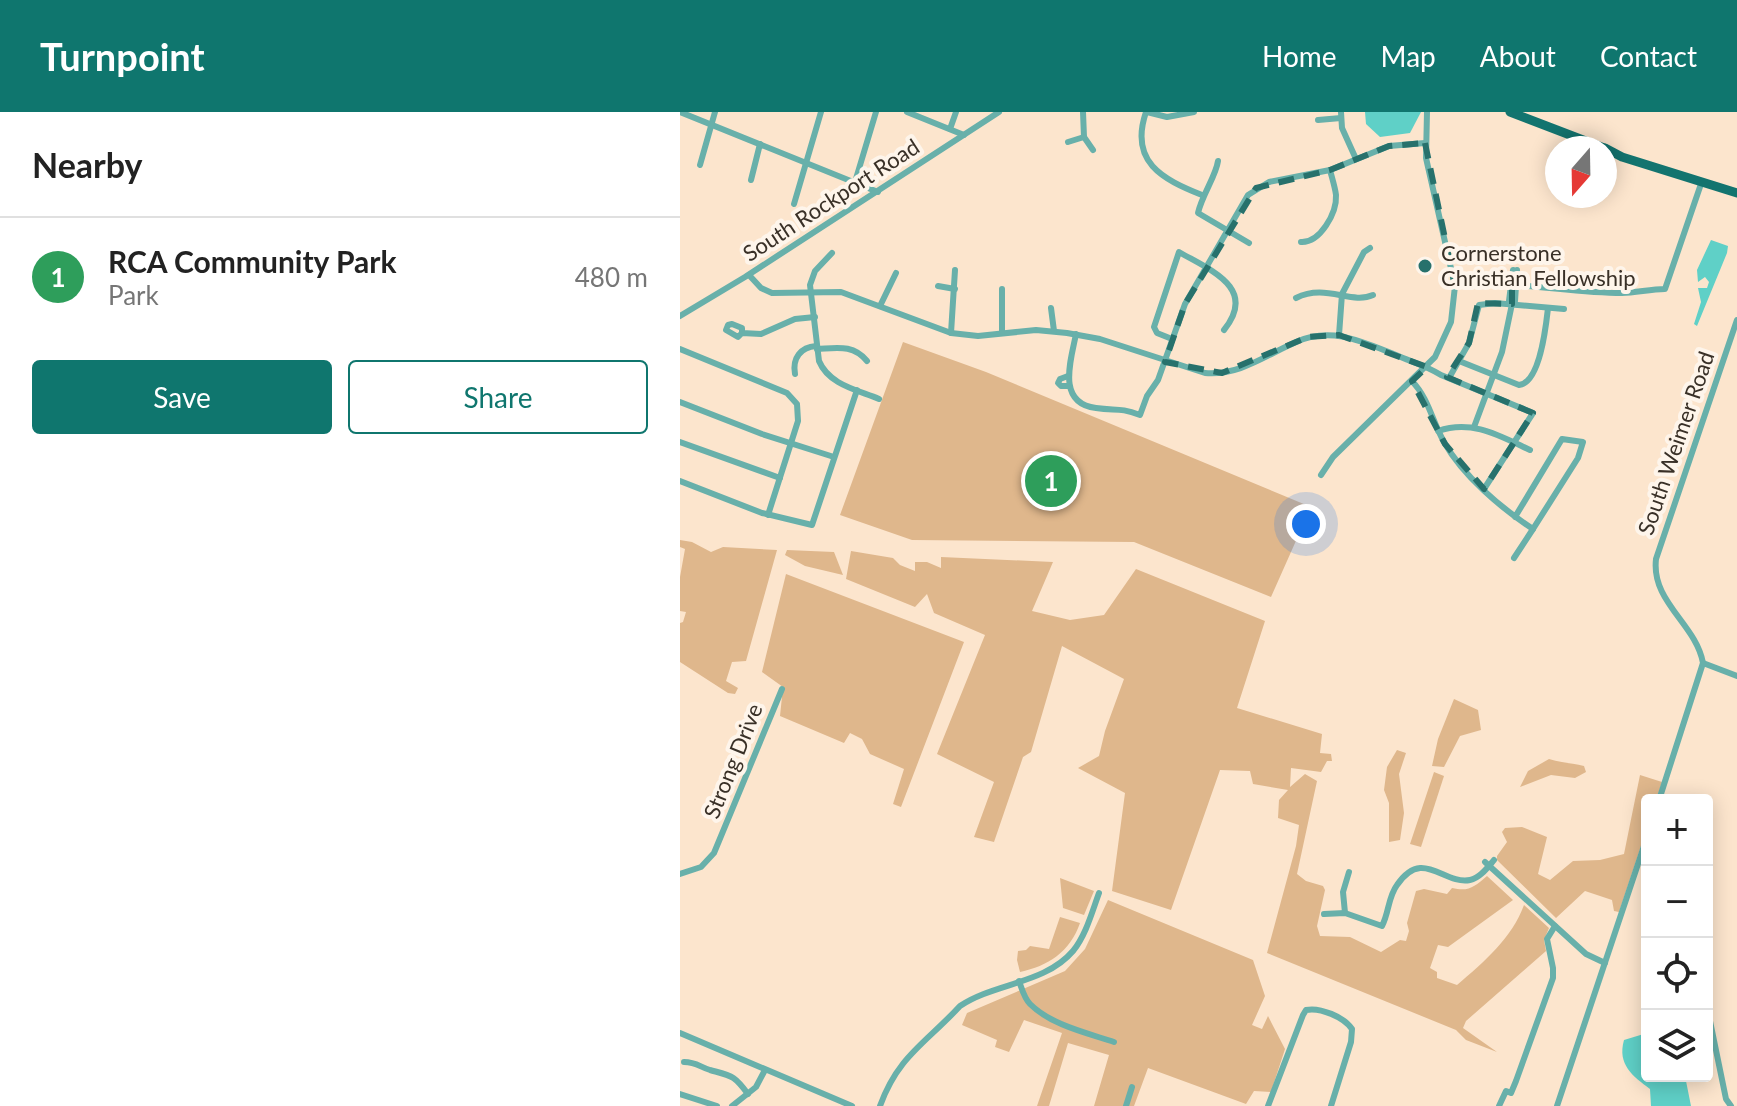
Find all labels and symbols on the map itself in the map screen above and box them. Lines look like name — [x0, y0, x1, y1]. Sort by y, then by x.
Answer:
street label: South Rockport Road — [738, 132, 924, 267]
north arrow — [1545, 136, 1617, 208]
place label: Cornerstone Christian Fellowship — [1441, 239, 1636, 291]
marker: Cornerstone Christian Fellowship — [1416, 257, 1434, 275]
street label: South Weimer Road — [1631, 348, 1720, 538]
pin: 1 — [1025, 451, 1077, 511]
your location — [1286, 504, 1326, 544]
street label: Strong Drive — [697, 700, 768, 822]

